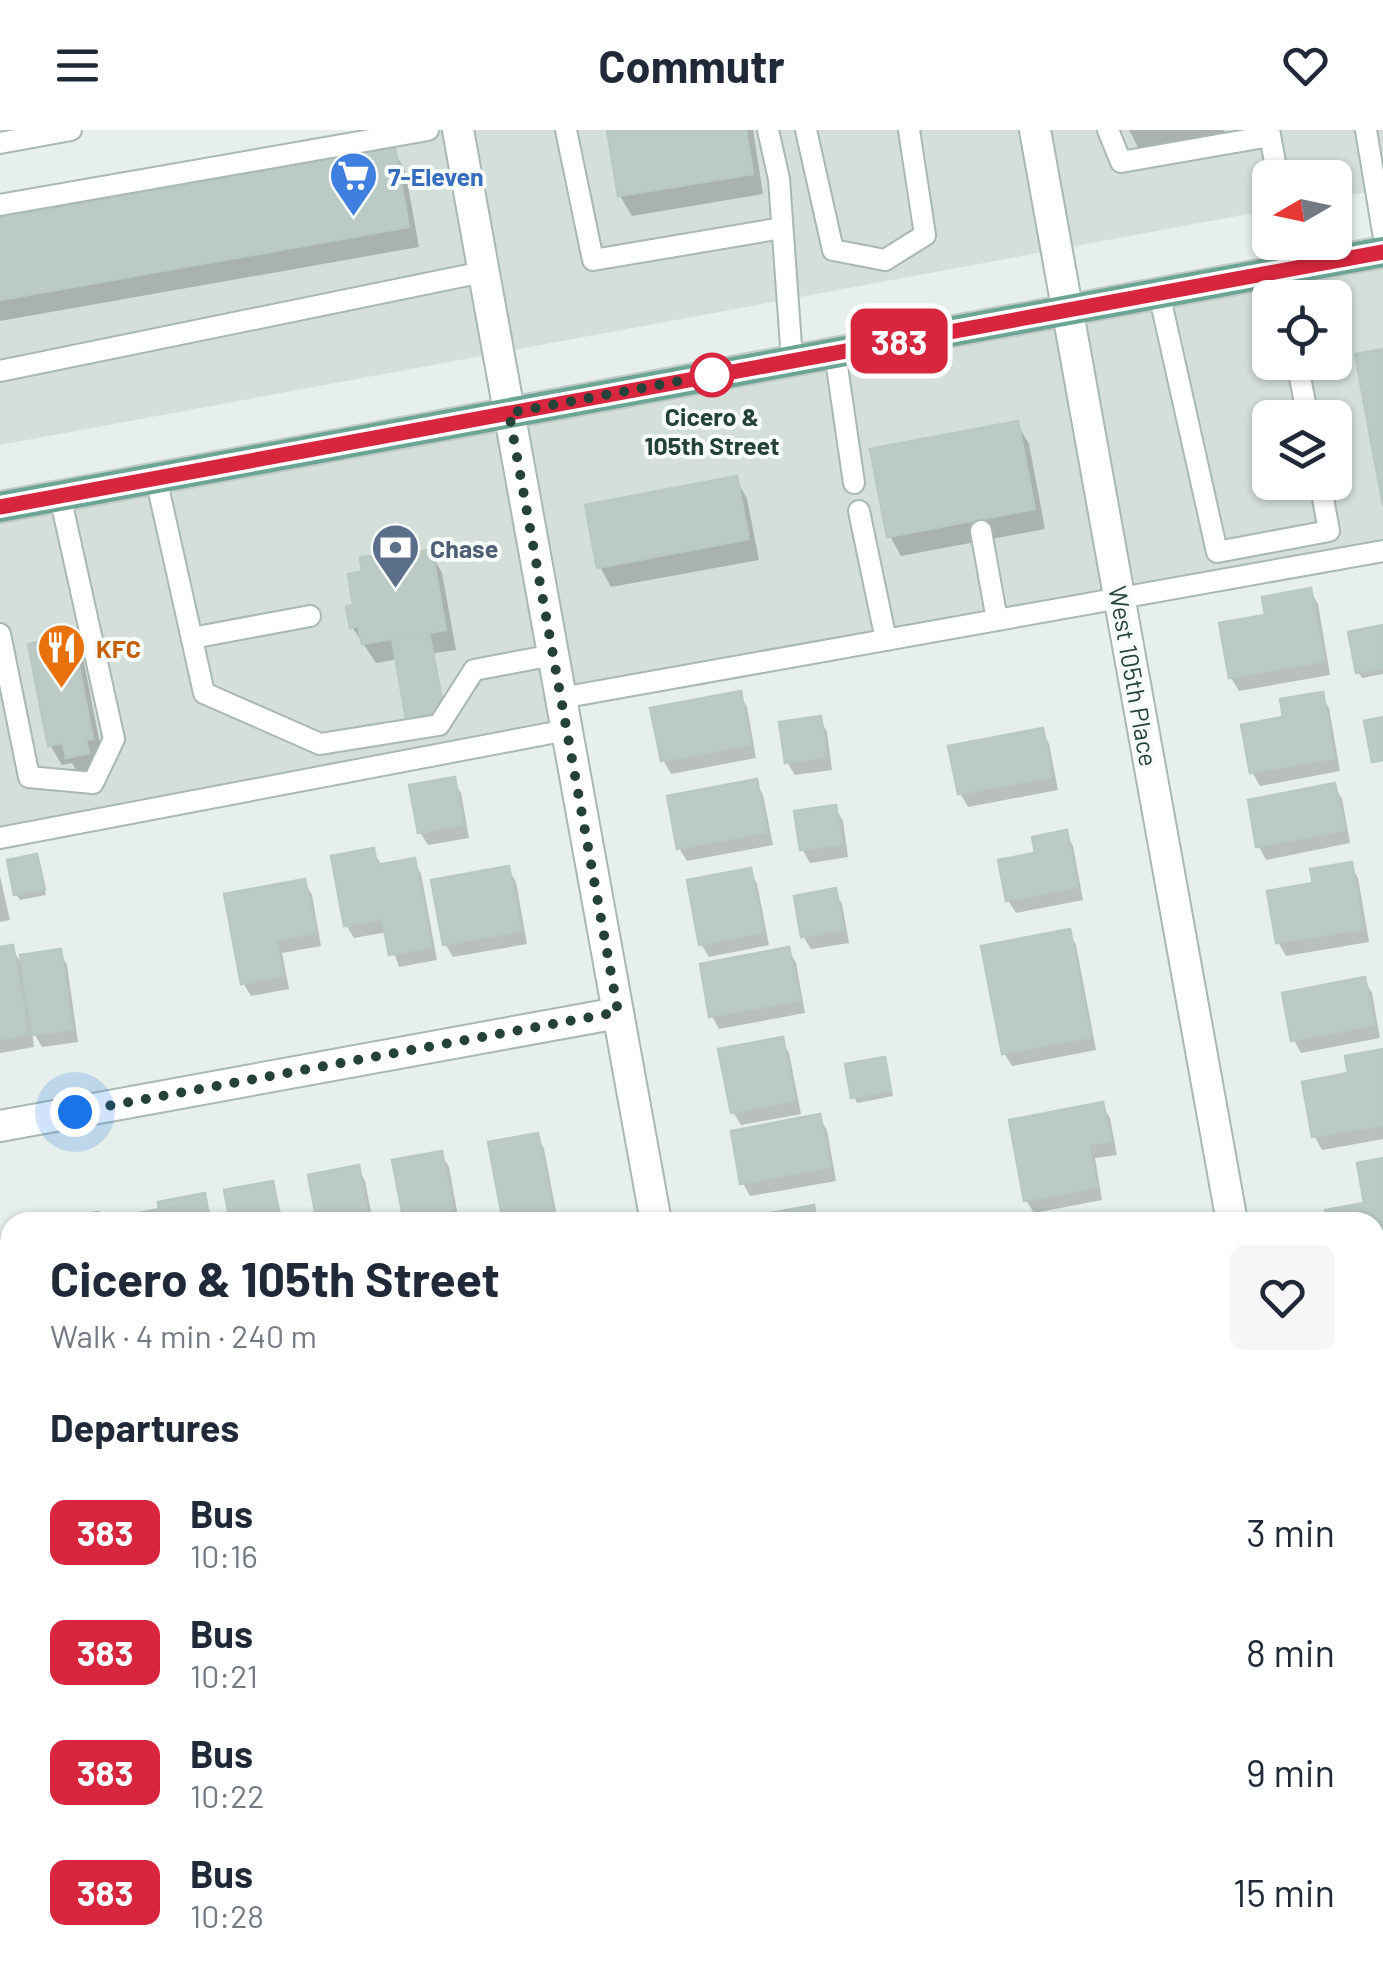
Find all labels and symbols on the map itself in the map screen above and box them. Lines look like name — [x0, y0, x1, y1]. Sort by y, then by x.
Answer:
supermarket icon: 7-Eleven — [327, 150, 379, 218]
north arrow — [1252, 160, 1352, 260]
place label: 7-Eleven — [388, 161, 484, 191]
line badge: 383 — [842, 308, 956, 374]
marker: Cicero & 105th Street — [691, 354, 733, 396]
place label: Cicero & 105th Street — [645, 401, 779, 460]
bank icon: Chase — [369, 522, 421, 590]
place label: Chase — [430, 533, 498, 563]
street label: West 105th Place — [1103, 583, 1165, 769]
restaurant icon: KFC — [35, 622, 87, 690]
place label: KFC — [96, 633, 141, 663]
your location — [50, 1087, 100, 1137]

